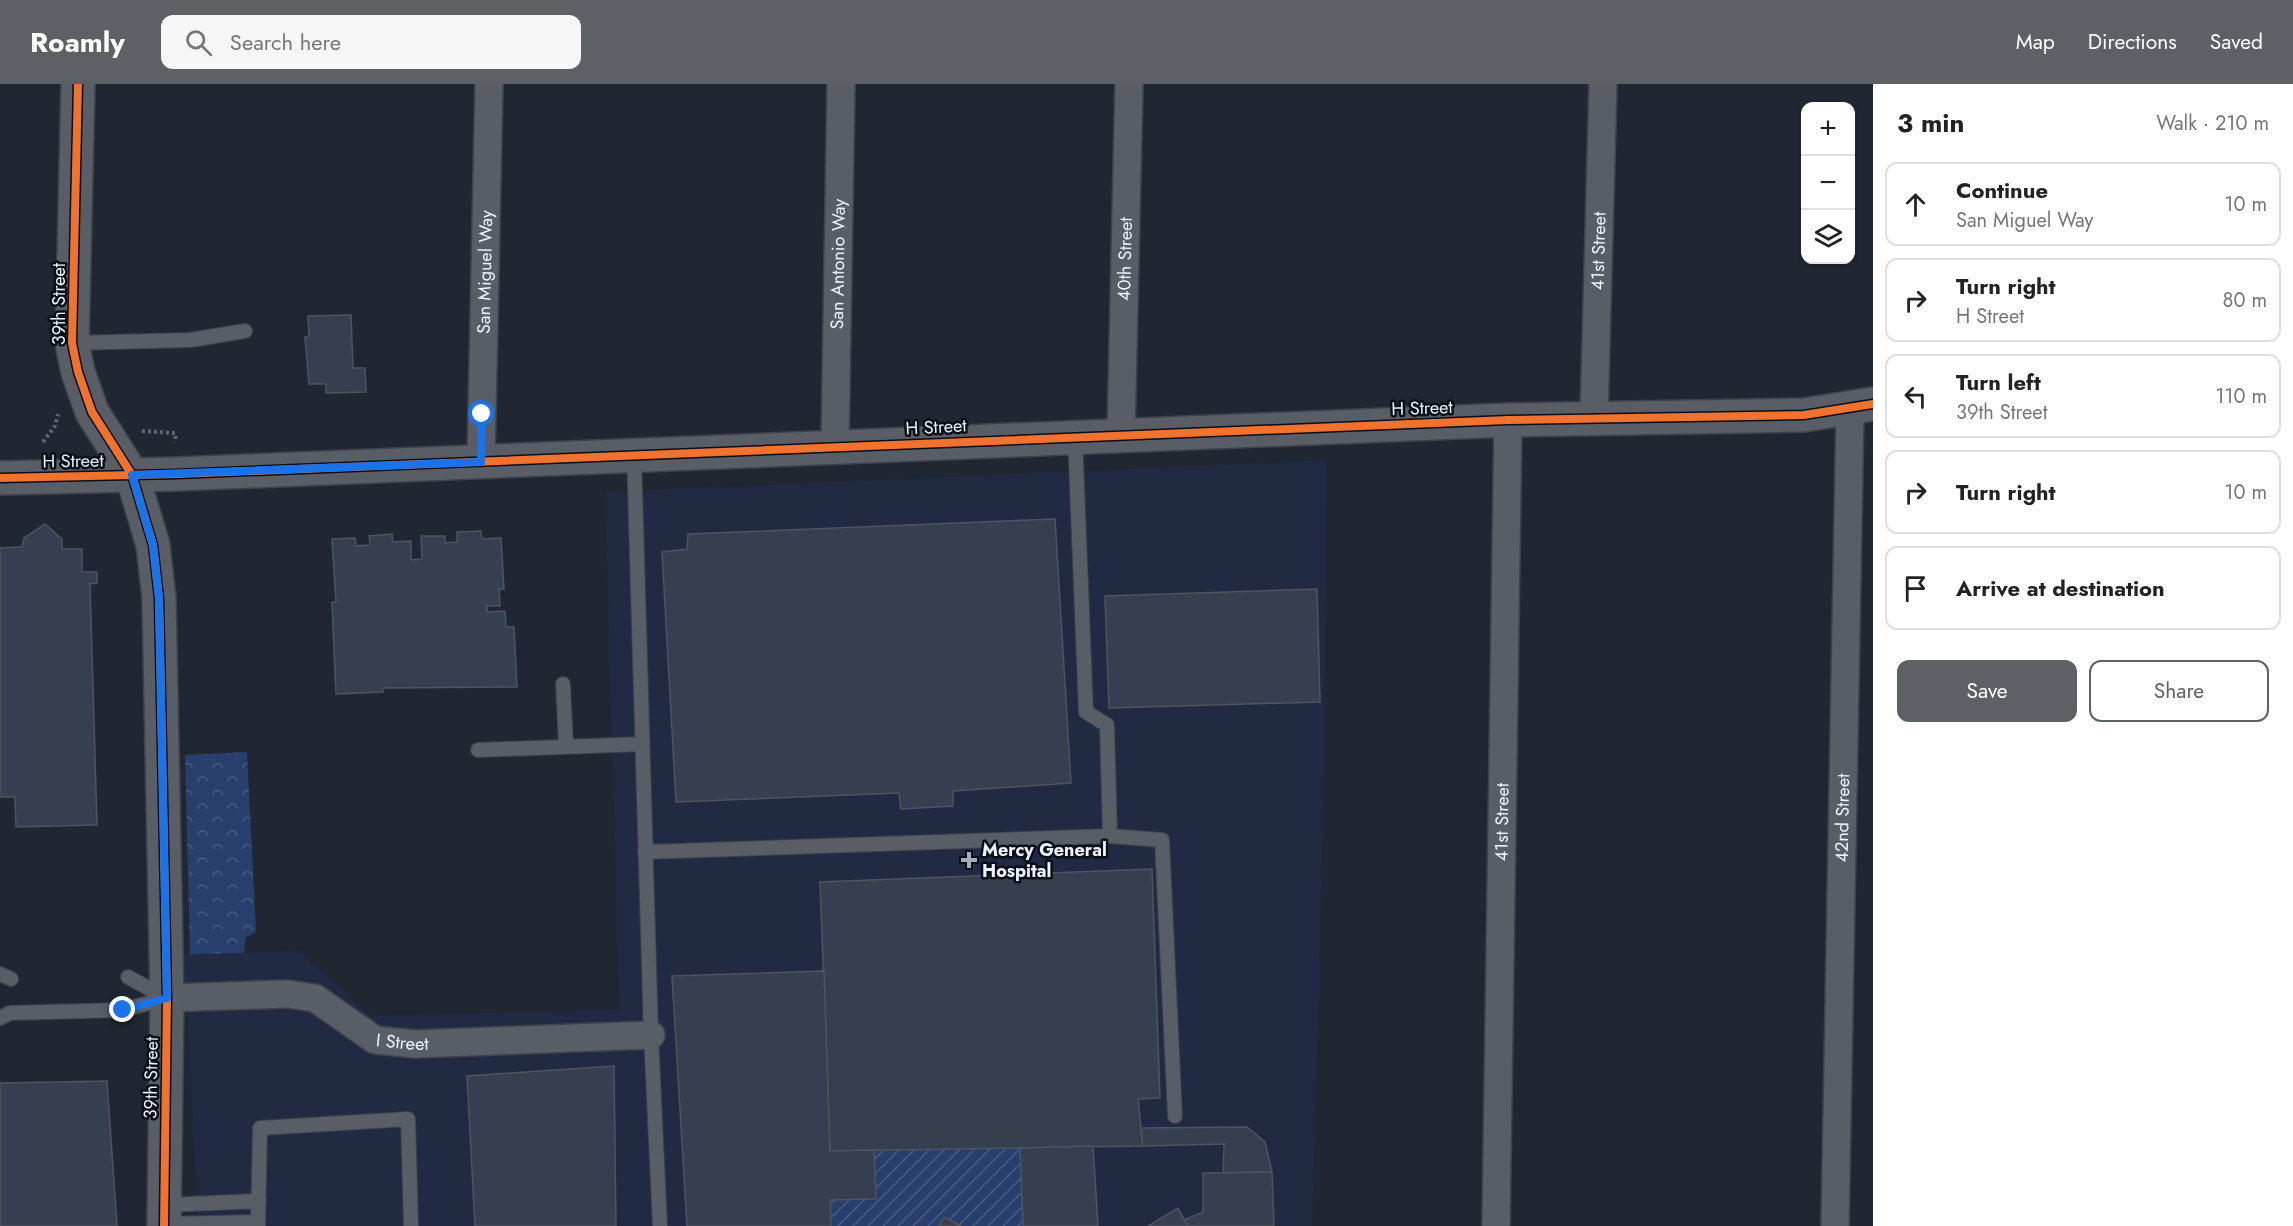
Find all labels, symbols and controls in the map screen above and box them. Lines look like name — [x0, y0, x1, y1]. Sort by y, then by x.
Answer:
search box — [161, 15, 581, 69]
text: Roamly — [30, 22, 125, 63]
icon: search — [182, 26, 215, 59]
text: Search here — [230, 26, 341, 58]
text: Map — [2016, 27, 2055, 57]
text: Directions — [2088, 27, 2177, 57]
text: Saved — [2210, 27, 2263, 57]
map controls — [1801, 102, 1855, 264]
button: + — [1801, 102, 1855, 156]
text: 3 min — [1897, 104, 1964, 142]
text: Walk · 210 m — [2156, 109, 2269, 138]
button: − — [1801, 156, 1855, 210]
text: Continue — [1956, 174, 2048, 206]
icon: ahead — [1899, 188, 1932, 221]
text: 10 m — [2224, 190, 2267, 219]
street label: San Antonio Way — [824, 198, 852, 330]
text: San Miguel Way — [1956, 206, 2093, 235]
street label: San Miguel Way — [471, 210, 499, 334]
button: layers — [1801, 210, 1855, 264]
street label: 41st Street — [1584, 211, 1613, 291]
street label: 40th Street — [1111, 216, 1139, 301]
street label: 39th Street — [46, 262, 72, 345]
text: Turn right — [1956, 270, 2056, 302]
icon: right — [1899, 284, 1932, 317]
text: 80 m — [2222, 286, 2267, 315]
text: H Street — [1956, 302, 2024, 331]
text: Turn left — [1956, 366, 2041, 398]
icon: left — [1899, 380, 1932, 413]
text: 110 m — [2215, 382, 2267, 411]
street label: H Street — [1391, 394, 1454, 422]
text: 39th Street — [1956, 398, 2047, 427]
route start — [468, 400, 494, 426]
street label: H Street — [905, 412, 968, 442]
street label: H Street — [42, 447, 105, 475]
icon: right — [1899, 476, 1932, 509]
text: Turn right — [1956, 476, 2056, 508]
text: 10 m — [2224, 478, 2267, 507]
icon: arrive — [1899, 572, 1932, 605]
text: Arrive at destination — [1956, 572, 2165, 604]
button: Save — [1897, 660, 2077, 722]
button: Share — [2089, 660, 2269, 722]
street label: 42nd Street — [1829, 773, 1856, 863]
street label: 41st Street — [1488, 782, 1516, 862]
place label: Mercy General Hospital — [982, 837, 1107, 884]
marker: Mercy General Hospital — [960, 851, 978, 869]
route end — [109, 996, 135, 1022]
street label: I Street — [375, 1027, 430, 1057]
street label: 39th Street — [137, 1036, 165, 1119]

